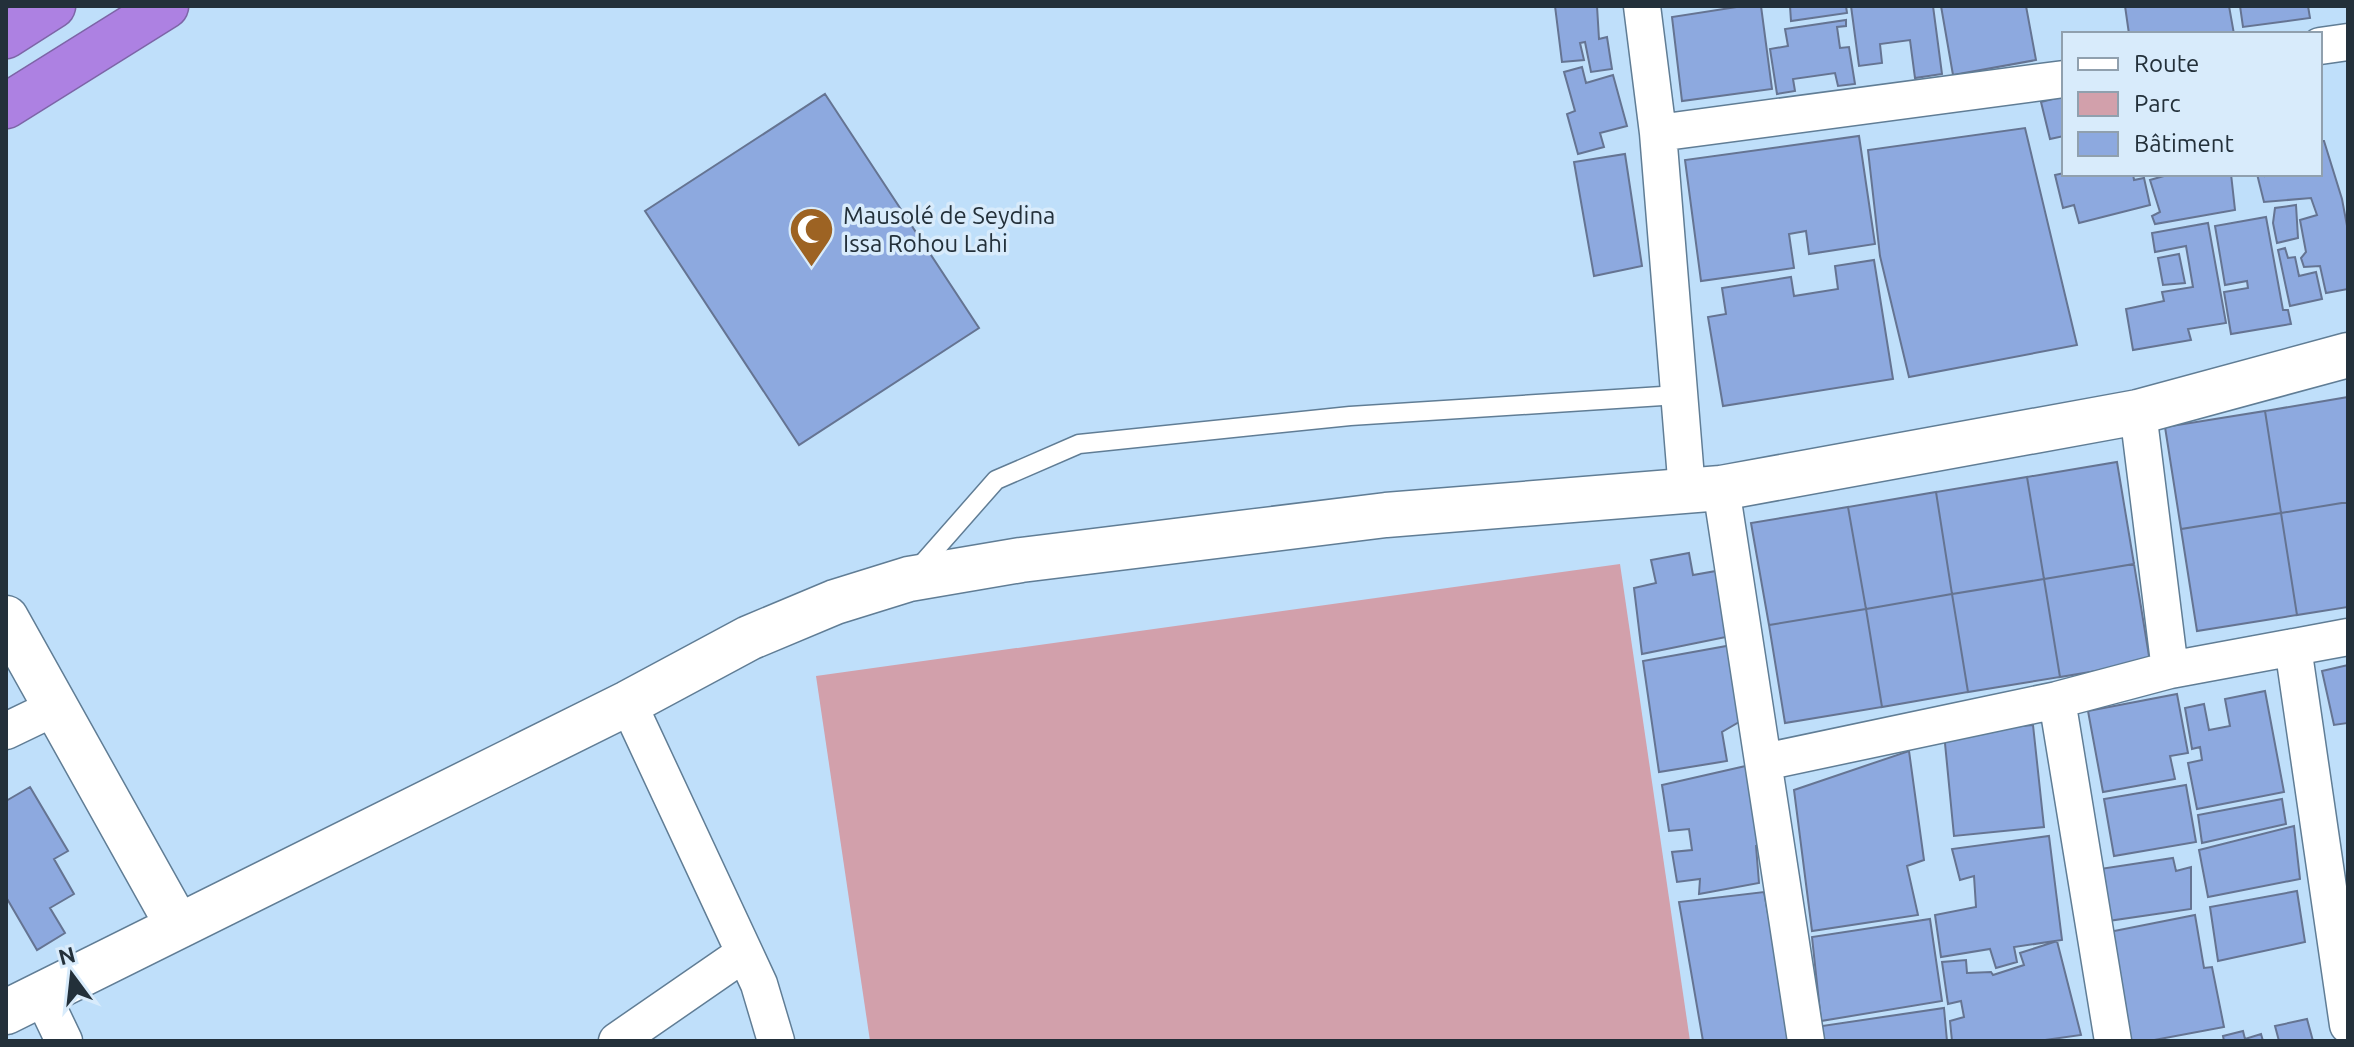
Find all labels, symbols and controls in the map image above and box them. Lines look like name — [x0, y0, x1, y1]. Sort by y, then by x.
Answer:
legend — [2062, 32, 2322, 176]
text: Route — [2134, 50, 2199, 77]
text: Parc — [2134, 90, 2181, 117]
text: Bâtiment — [2134, 130, 2235, 157]
place label: Mausolé de Seydina Issa Rohou Lahi — [843, 202, 1055, 257]
mosque icon: Mausolé de Seydina Issa Rohou Lahi — [788, 206, 836, 269]
north arrow — [32, 935, 112, 1015]
text: N — [56, 941, 78, 969]

